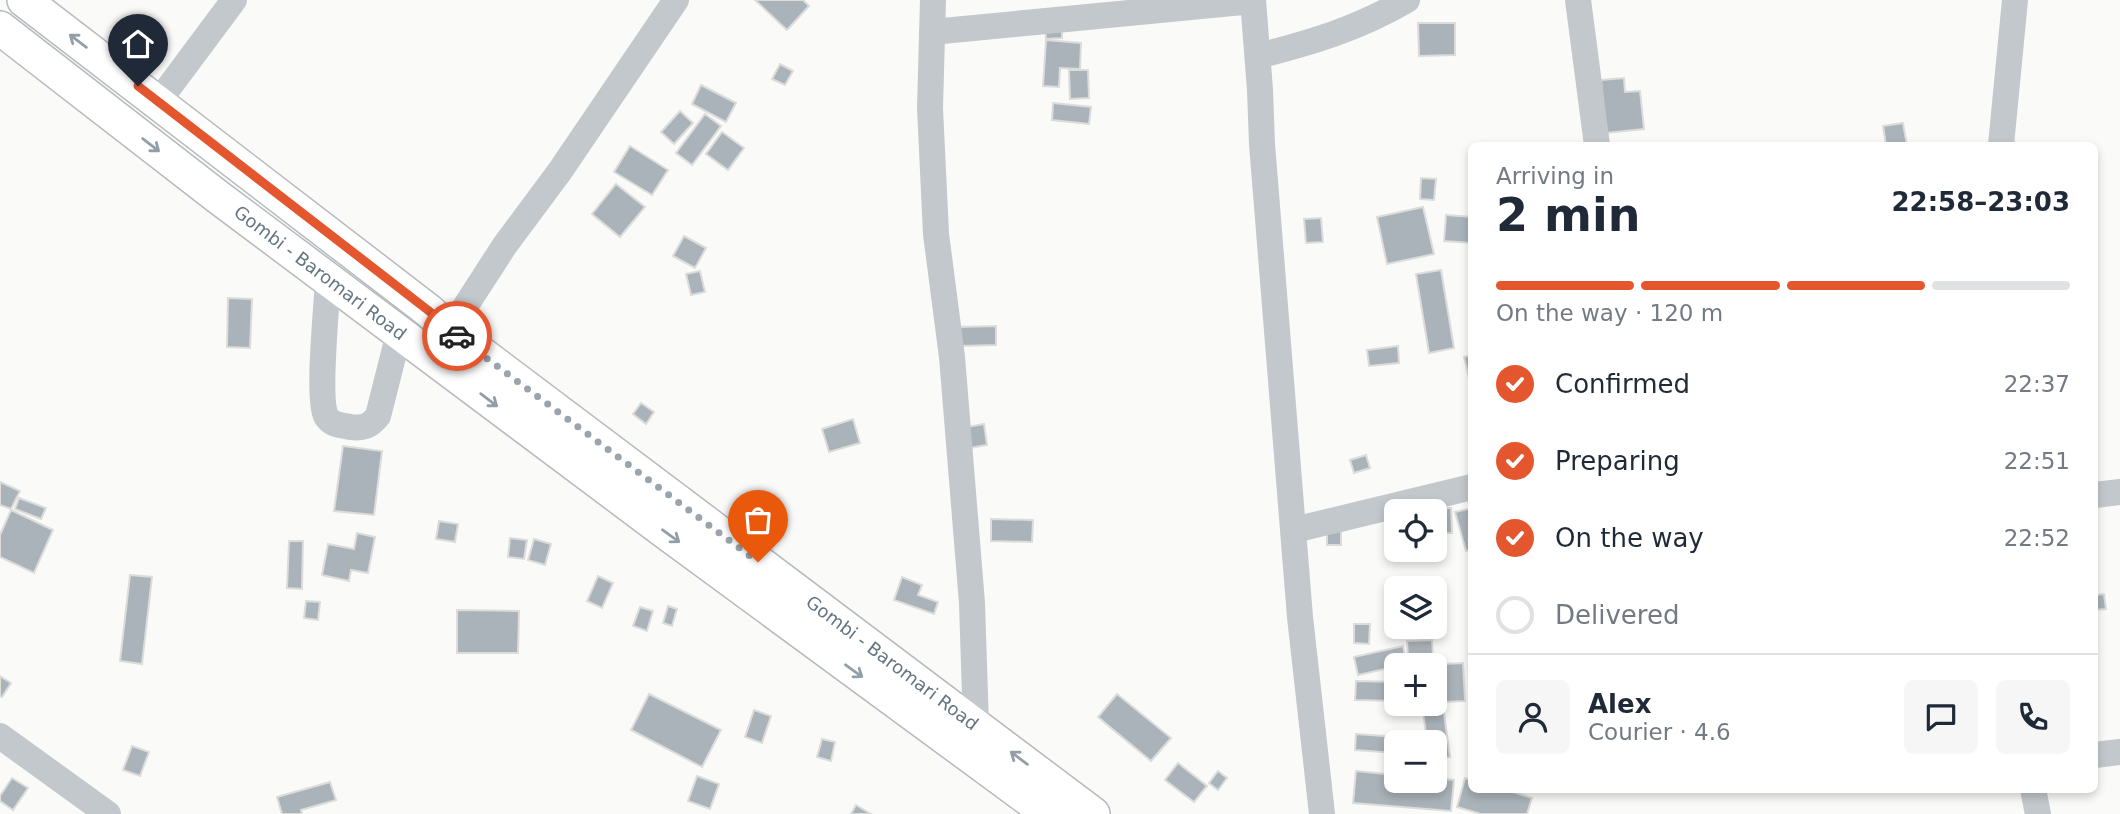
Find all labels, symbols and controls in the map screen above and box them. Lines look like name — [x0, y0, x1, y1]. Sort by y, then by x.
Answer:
pin — [108, 14, 168, 86]
icon: home — [119, 25, 157, 63]
one-way arrow — [70, 33, 88, 48]
one-way arrow — [141, 137, 160, 152]
text: Arriving in — [1496, 163, 1614, 189]
text: 22:58–23:03 — [1891, 187, 2070, 217]
text: 2 min — [1496, 188, 1640, 242]
street label: Gombi - Baromari Road — [230, 201, 411, 344]
text: On the way · 120 m — [1496, 300, 1723, 326]
courier — [422, 301, 492, 371]
icon: car — [438, 317, 476, 355]
icon: check — [1496, 365, 1534, 403]
text: Confirmed — [1555, 369, 1690, 399]
text: 22:37 — [2004, 371, 2070, 397]
one-way arrow — [479, 392, 498, 407]
icon: check — [1496, 442, 1534, 480]
text: Preparing — [1555, 446, 1680, 476]
text: 22:51 — [2004, 448, 2070, 474]
pin — [728, 490, 788, 562]
map controls — [1384, 499, 1447, 793]
button: locate — [1384, 499, 1447, 562]
icon: bag — [739, 501, 777, 539]
icon: check — [1496, 519, 1534, 557]
text: On the way — [1555, 523, 1704, 553]
text: 22:52 — [2004, 525, 2070, 551]
one-way arrow — [661, 529, 680, 543]
button: layers — [1384, 576, 1447, 639]
street label: Gombi - Baromari Road — [802, 591, 983, 734]
text: Delivered — [1555, 600, 1679, 630]
button: + — [1384, 653, 1447, 716]
one-way arrow — [845, 663, 864, 678]
button: person — [1496, 680, 1570, 754]
button: chat — [1904, 680, 1978, 754]
button: phone — [1996, 680, 2070, 754]
text: Alex — [1588, 689, 1651, 719]
text: Courier · 4.6 — [1588, 719, 1731, 745]
button: − — [1384, 730, 1447, 793]
one-way arrow — [1010, 751, 1029, 766]

